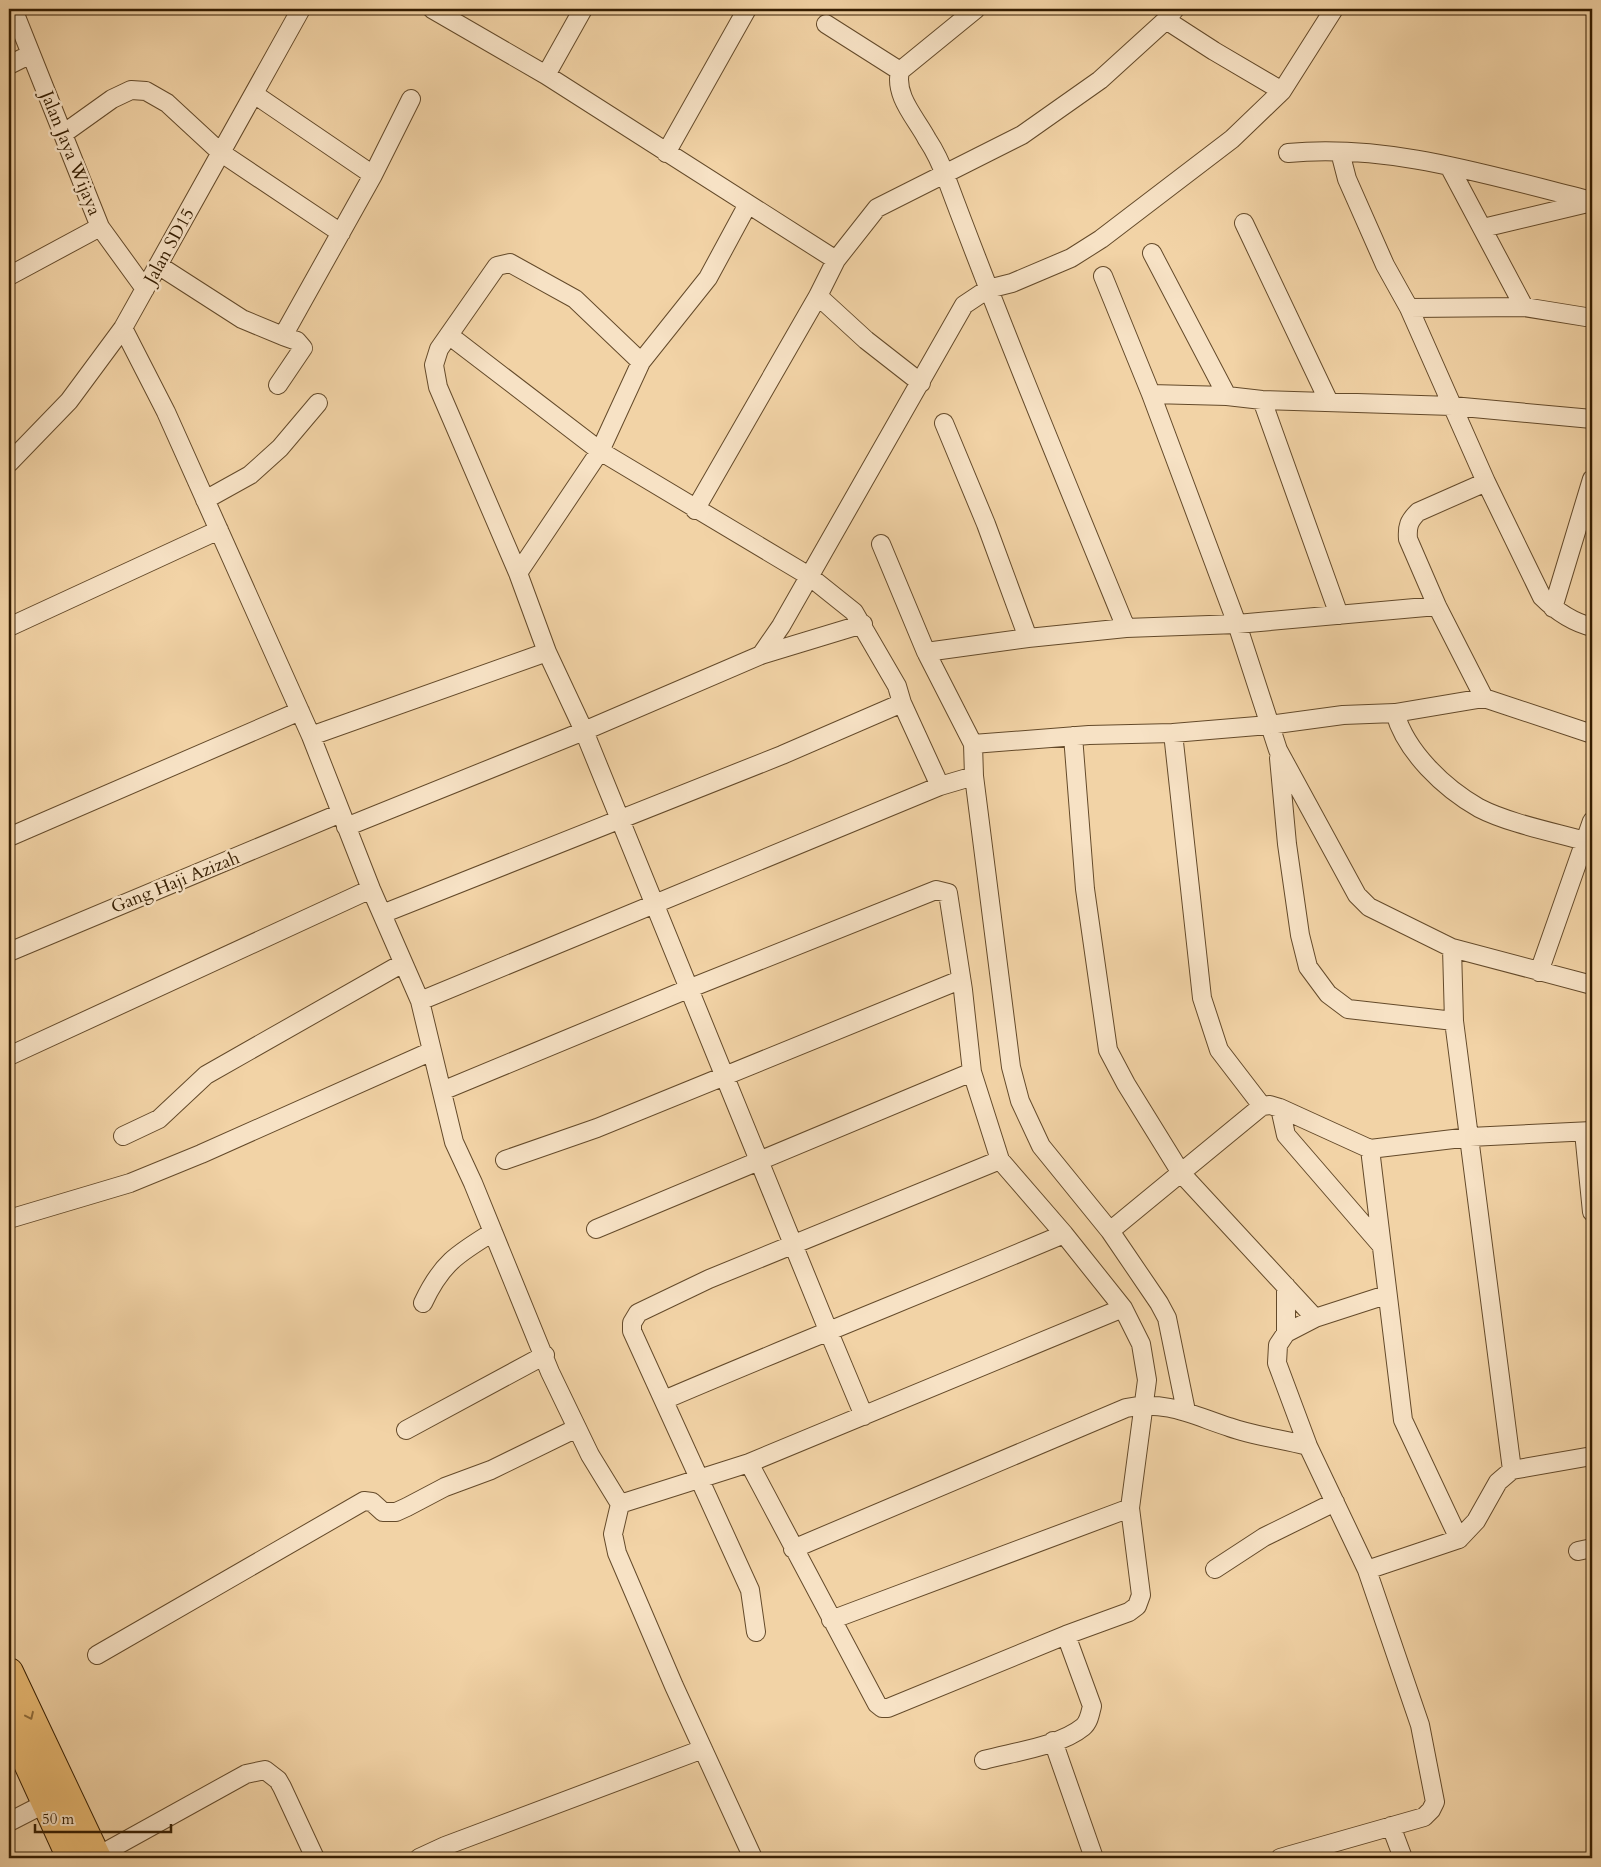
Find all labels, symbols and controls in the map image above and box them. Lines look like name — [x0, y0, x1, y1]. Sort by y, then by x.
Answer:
street label: Jalan Jaya Wijaya — [33, 84, 107, 219]
street label: Jalan SD15 — [137, 204, 201, 291]
street label: Gang Haji Azizah — [107, 845, 243, 920]
one-way arrow — [23, 1711, 34, 1720]
scale bar — [35, 1802, 171, 1834]
text: 50 m — [42, 1809, 74, 1829]

